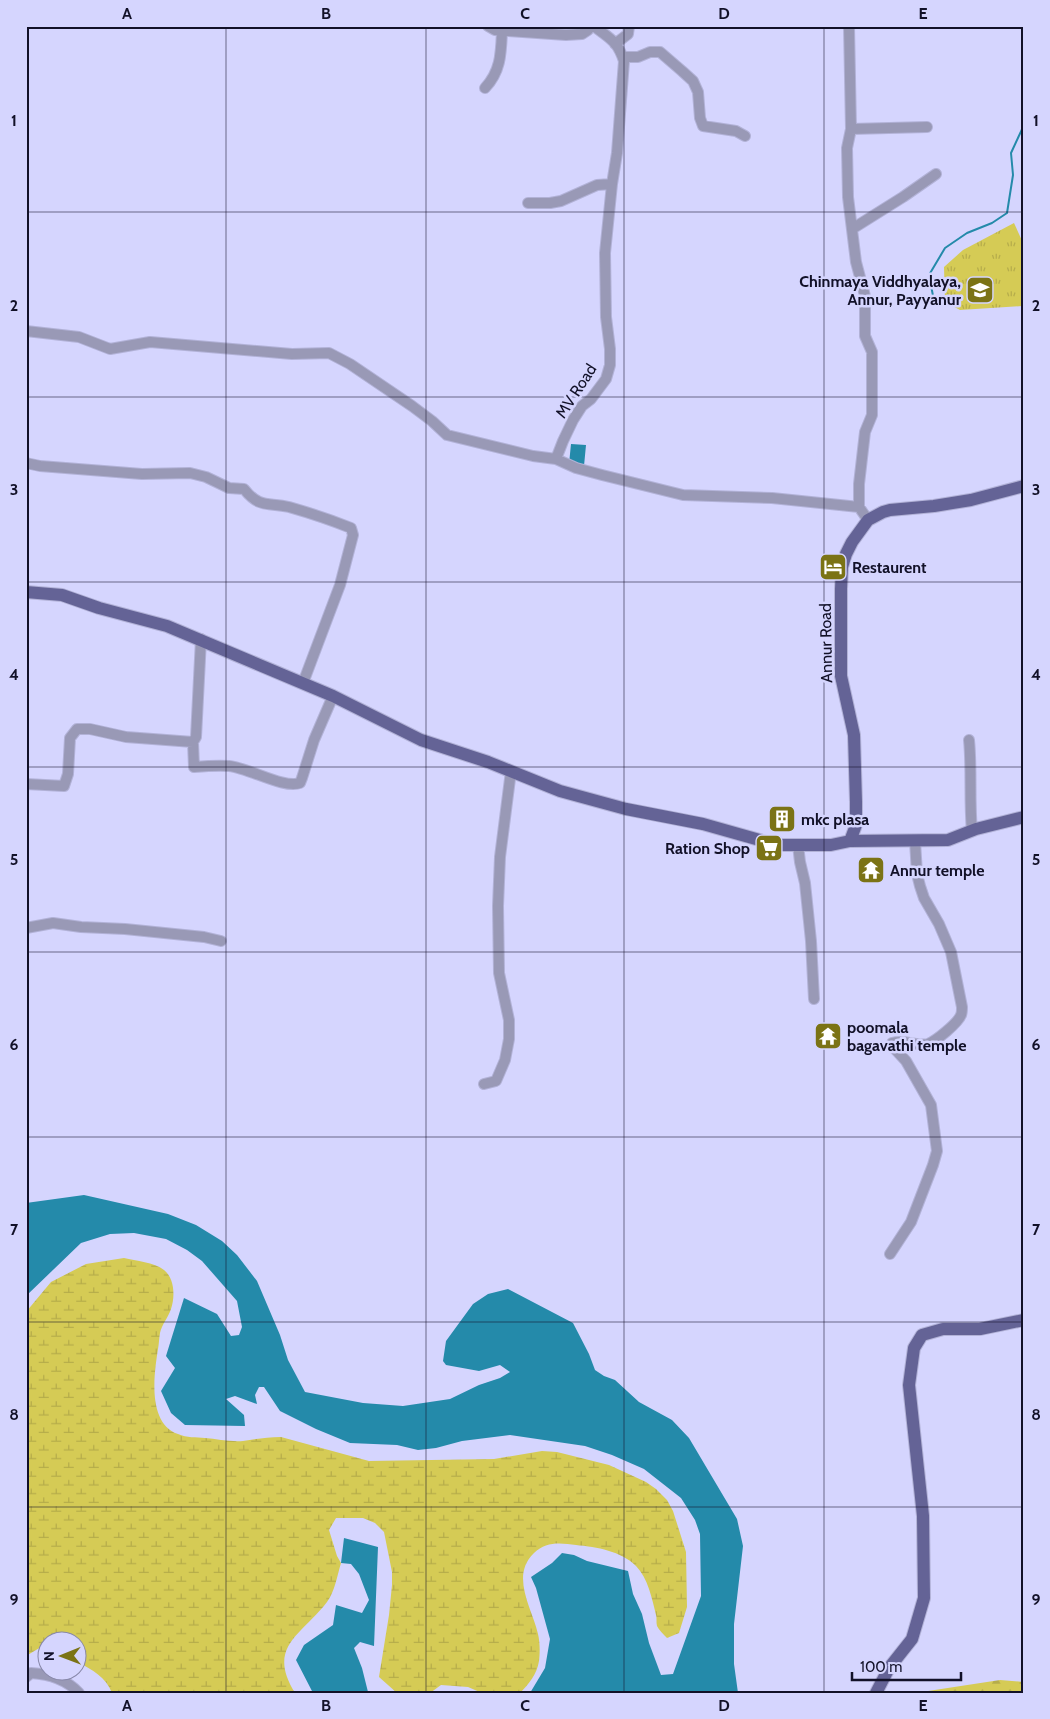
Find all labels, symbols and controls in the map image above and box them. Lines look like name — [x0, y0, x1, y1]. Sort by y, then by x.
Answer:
text: A — [122, 4, 132, 23]
text: B — [321, 4, 331, 23]
text: C — [520, 4, 530, 23]
text: D — [718, 4, 730, 23]
text: E — [918, 4, 928, 23]
text: 1 — [11, 111, 17, 130]
text: 1 — [1033, 111, 1039, 130]
place label: Chinmaya Viddhyalaya, Annur, Payyanur — [799, 272, 962, 309]
school or university icon: Chinmaya Viddhyalaya, Annur, Payyanur — [965, 275, 995, 305]
text: 2 — [10, 296, 18, 315]
text: 2 — [1032, 296, 1040, 315]
street label: MV Road — [551, 360, 601, 422]
text: 3 — [10, 480, 18, 499]
text: 3 — [1032, 480, 1040, 499]
hotel icon: Restaurent — [818, 552, 848, 582]
place label: Restaurent — [852, 558, 927, 577]
street label: Annur Road — [816, 603, 836, 683]
text: 4 — [9, 665, 19, 684]
text: 4 — [1031, 665, 1041, 684]
building icon: mkc plasa — [767, 804, 797, 834]
place label: mkc plasa — [801, 810, 869, 829]
supermarket icon: Ration Shop — [754, 833, 784, 863]
place label: Ration Shop — [665, 839, 750, 858]
text: 5 — [10, 850, 18, 869]
text: 5 — [1032, 850, 1040, 869]
temple icon: Annur temple — [856, 855, 886, 885]
place label: Annur temple — [890, 861, 984, 880]
place label: poomala bagavathi temple — [847, 1018, 966, 1055]
temple icon: poomala bagavathi temple — [813, 1021, 843, 1051]
text: 6 — [10, 1035, 19, 1054]
text: 6 — [1032, 1035, 1041, 1054]
text: 7 — [10, 1220, 19, 1239]
text: 7 — [1032, 1220, 1041, 1239]
text: 8 — [9, 1405, 19, 1424]
text: 8 — [1031, 1405, 1041, 1424]
text: 9 — [10, 1590, 19, 1609]
text: 9 — [1032, 1590, 1041, 1609]
north arrow — [38, 1632, 88, 1682]
scale bar — [852, 1649, 961, 1681]
text: N — [40, 1651, 58, 1661]
text: 100 m — [860, 1658, 902, 1676]
text: A — [122, 1696, 132, 1715]
text: B — [321, 1696, 331, 1715]
text: C — [520, 1696, 530, 1715]
text: D — [718, 1696, 730, 1715]
text: E — [918, 1696, 928, 1715]

